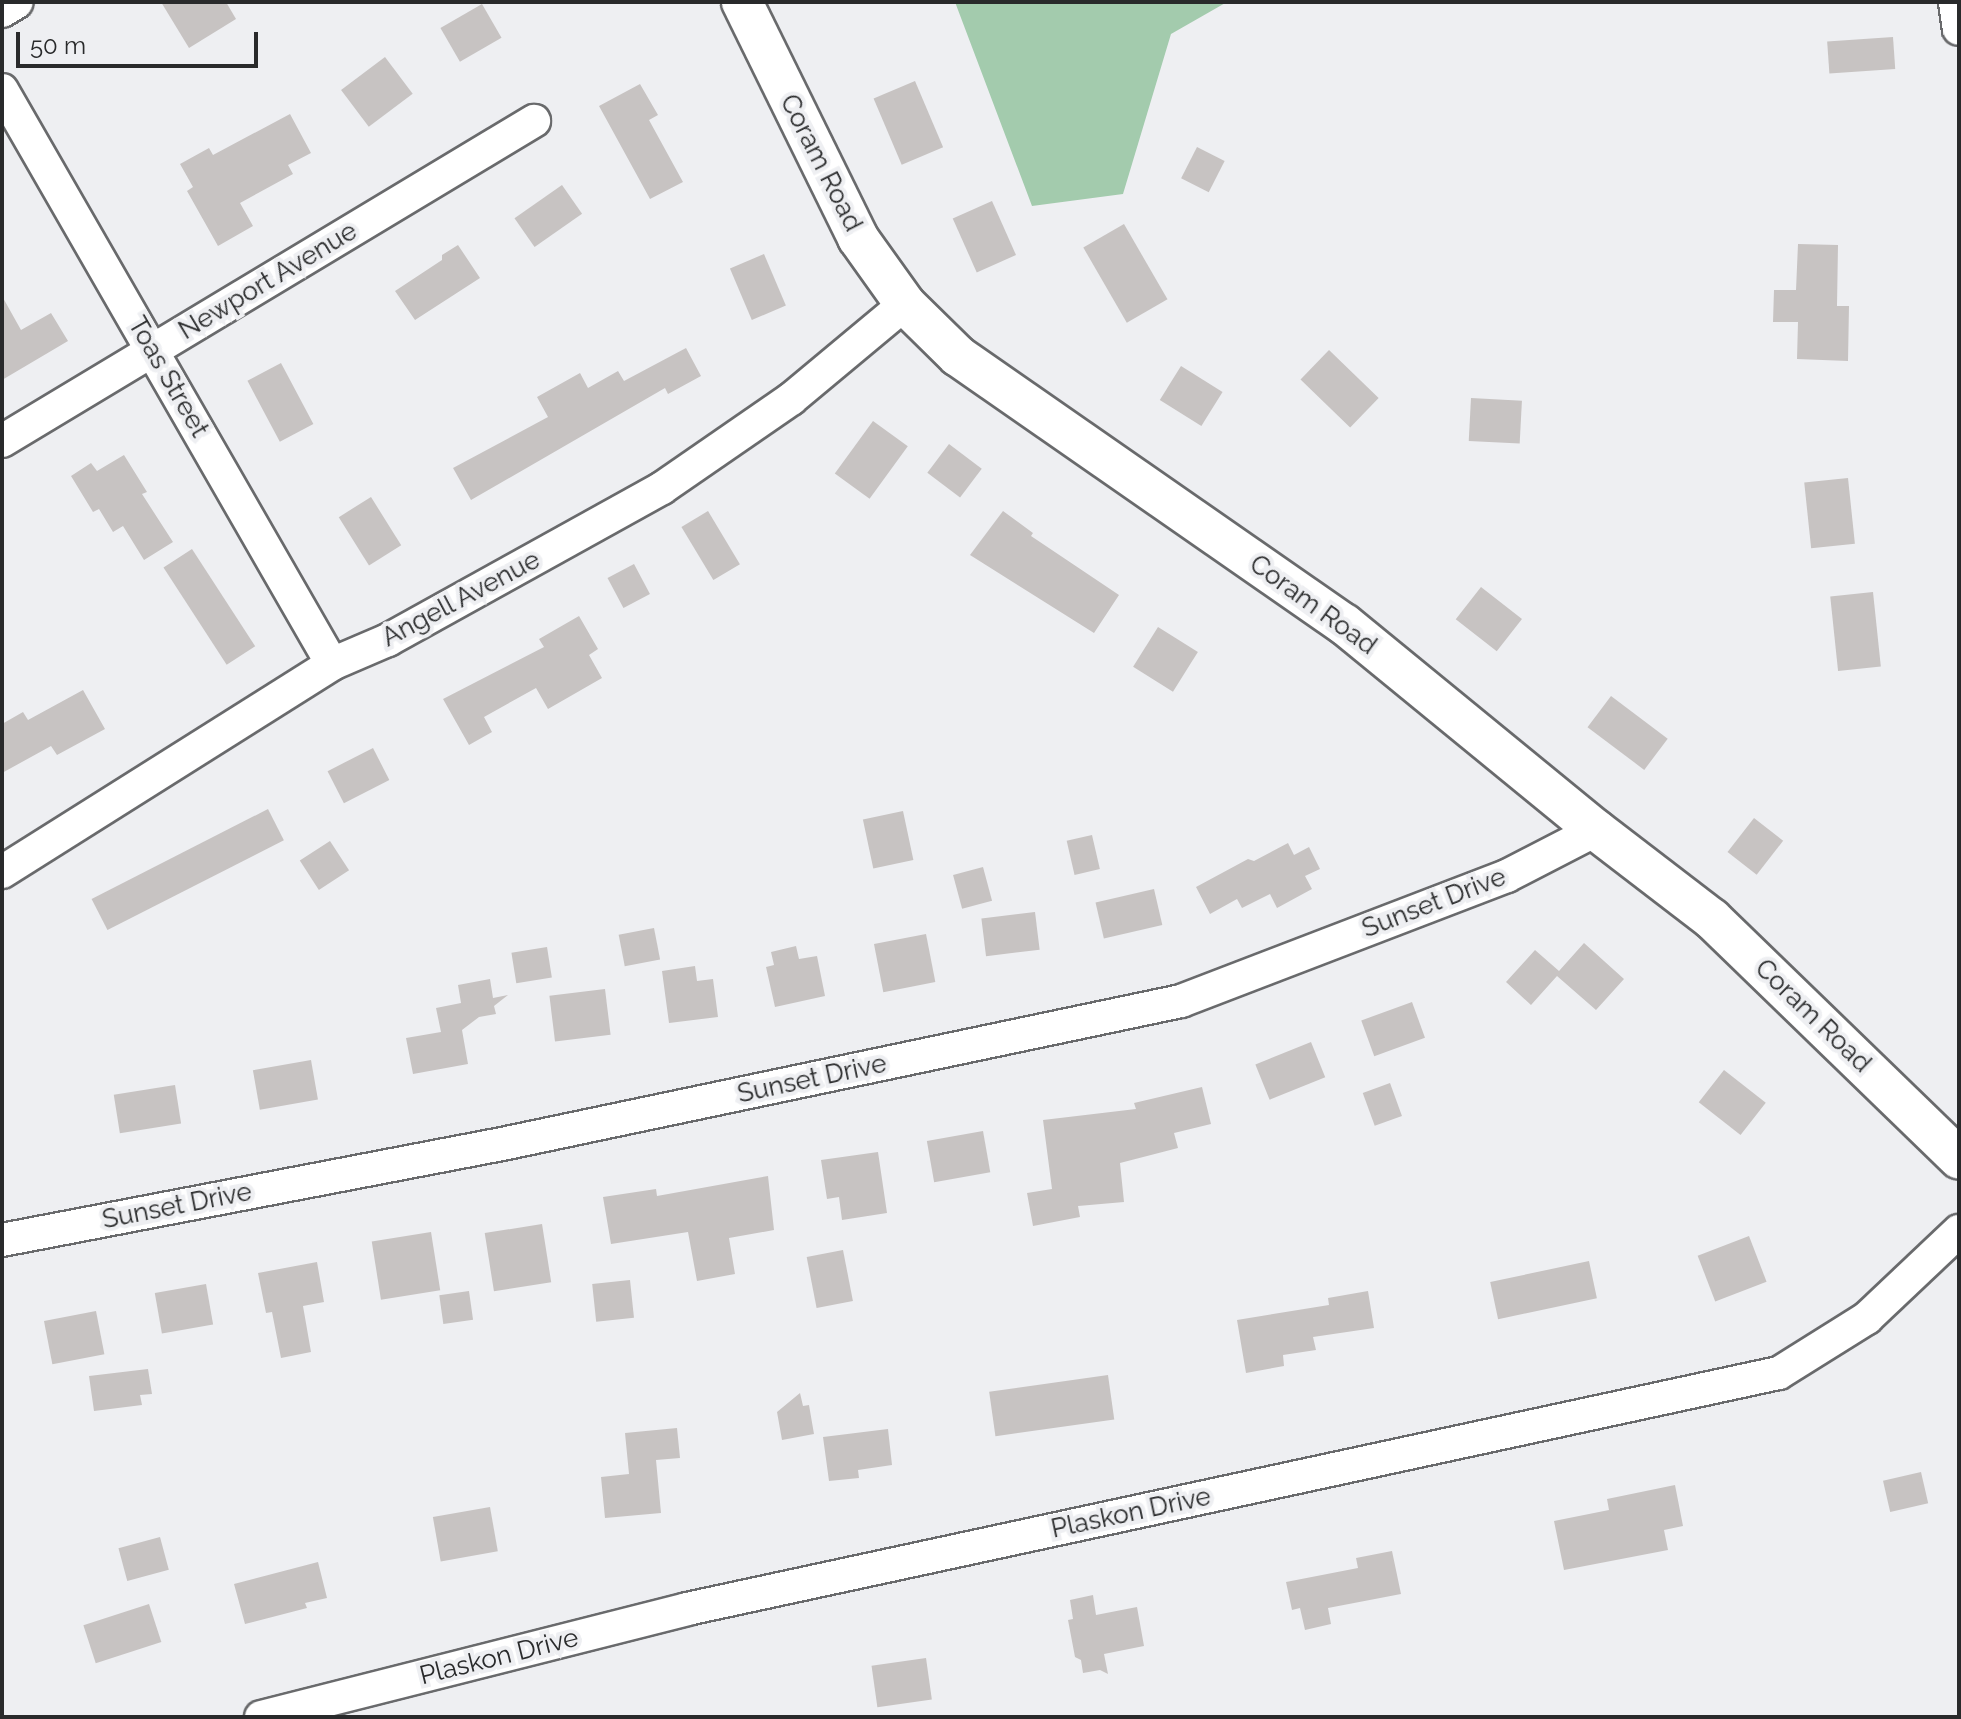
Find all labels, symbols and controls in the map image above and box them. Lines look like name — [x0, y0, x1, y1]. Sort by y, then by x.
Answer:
scale bar — [20, 16, 262, 66]
text: 50 m — [30, 31, 86, 60]
street label: Coram Road — [773, 89, 869, 237]
street label: Newport Avenue — [173, 215, 363, 347]
street label: Toas Street — [121, 311, 215, 443]
street label: Angell Avenue — [376, 544, 546, 654]
street label: Coram Road — [1243, 548, 1383, 662]
street label: Sunset Drive — [1358, 861, 1510, 945]
street label: Coram Road — [1748, 953, 1878, 1079]
street label: Sunset Drive — [735, 1048, 889, 1110]
street label: Sunset Drive — [100, 1176, 254, 1236]
street label: Plaskon Drive — [1048, 1481, 1214, 1545]
street label: Plaskon Drive — [416, 1622, 582, 1692]

